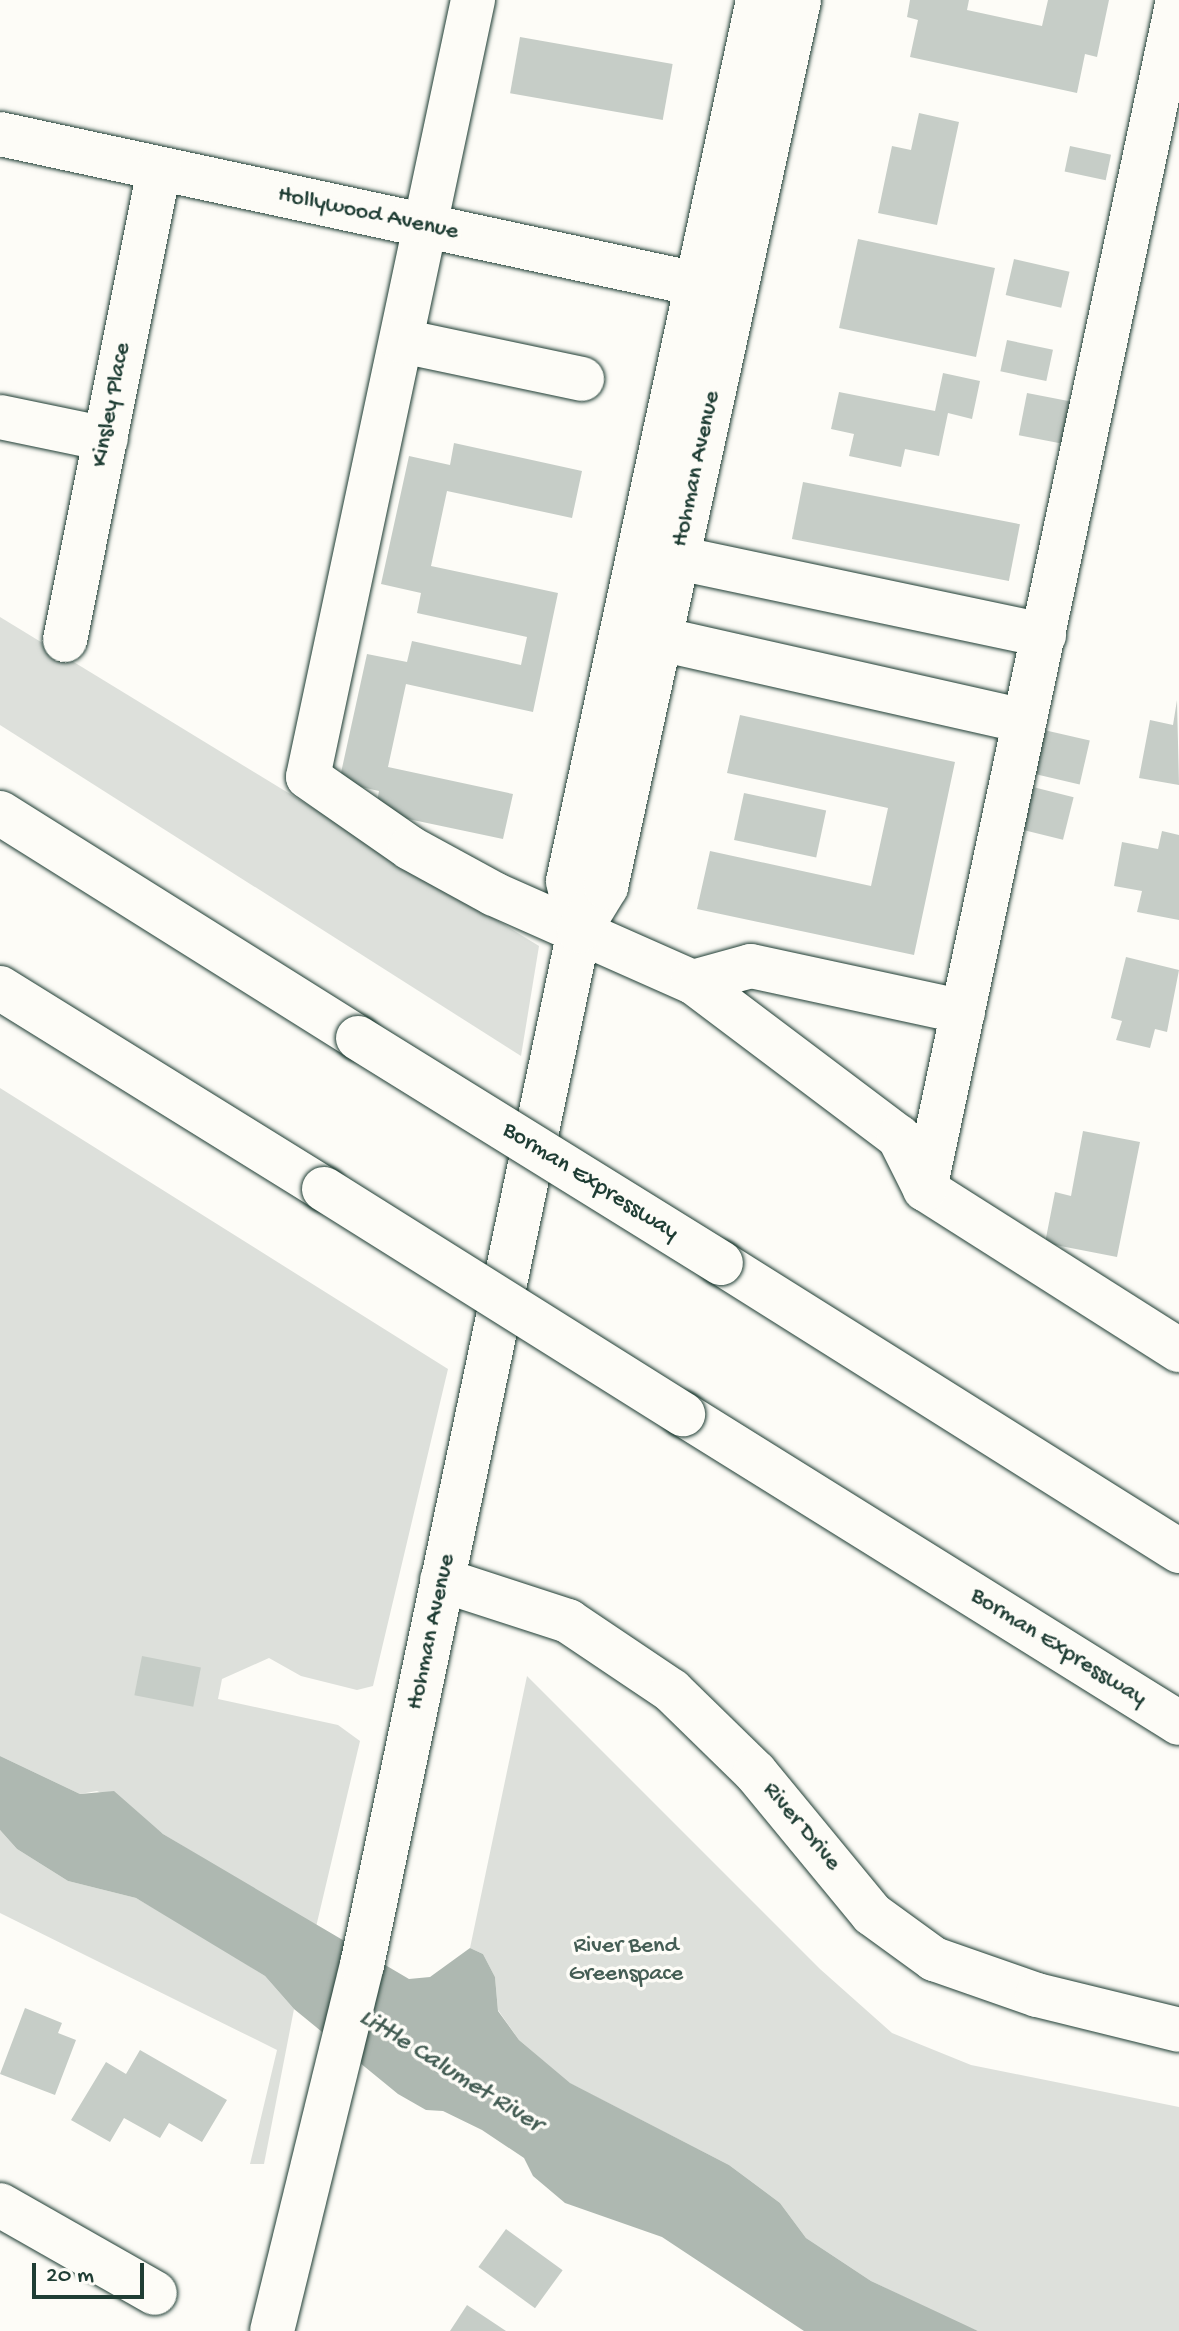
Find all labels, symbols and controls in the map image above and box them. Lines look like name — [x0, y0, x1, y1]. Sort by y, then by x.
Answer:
street label: Hollywood Avenue — [275, 181, 461, 247]
street label: Kinsley Place — [86, 340, 138, 470]
street label: Hohman Avenue — [666, 388, 728, 550]
street label: Borman Expressway — [497, 1116, 683, 1248]
street label: Hohman Avenue — [401, 1551, 463, 1713]
street label: Borman Expressway — [965, 1582, 1151, 1714]
street label: River Drive — [756, 1777, 846, 1877]
park label: River Bend Greenspace — [569, 1933, 683, 1989]
water label: Little Calumet River — [353, 2003, 547, 2141]
scale bar — [36, 2247, 148, 2297]
text: 20 m — [46, 2262, 94, 2291]

